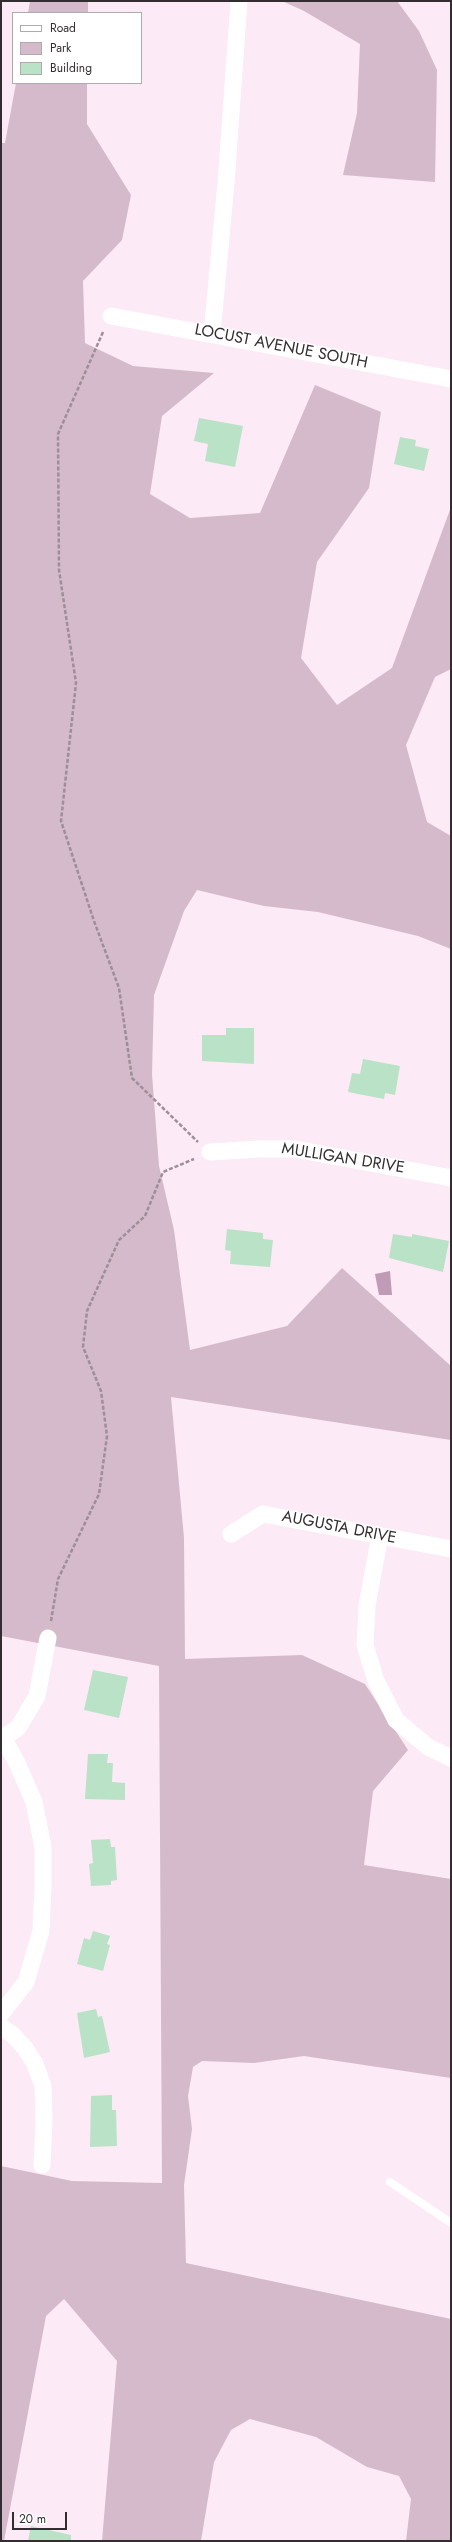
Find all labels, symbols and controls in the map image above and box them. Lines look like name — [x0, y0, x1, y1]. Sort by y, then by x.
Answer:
legend — [12, 12, 142, 84]
text: Road — [50, 19, 76, 37]
text: Park — [50, 39, 71, 57]
text: Building — [50, 59, 92, 77]
street label: LOCUST AVENUE SOUTH — [193, 321, 369, 373]
street label: MULLIGAN DRIVE — [280, 1140, 406, 1178]
street label: AUGUSTA DRIVE — [280, 1508, 398, 1548]
scale bar — [14, 2504, 69, 2530]
text: 20 m — [19, 2510, 46, 2528]

